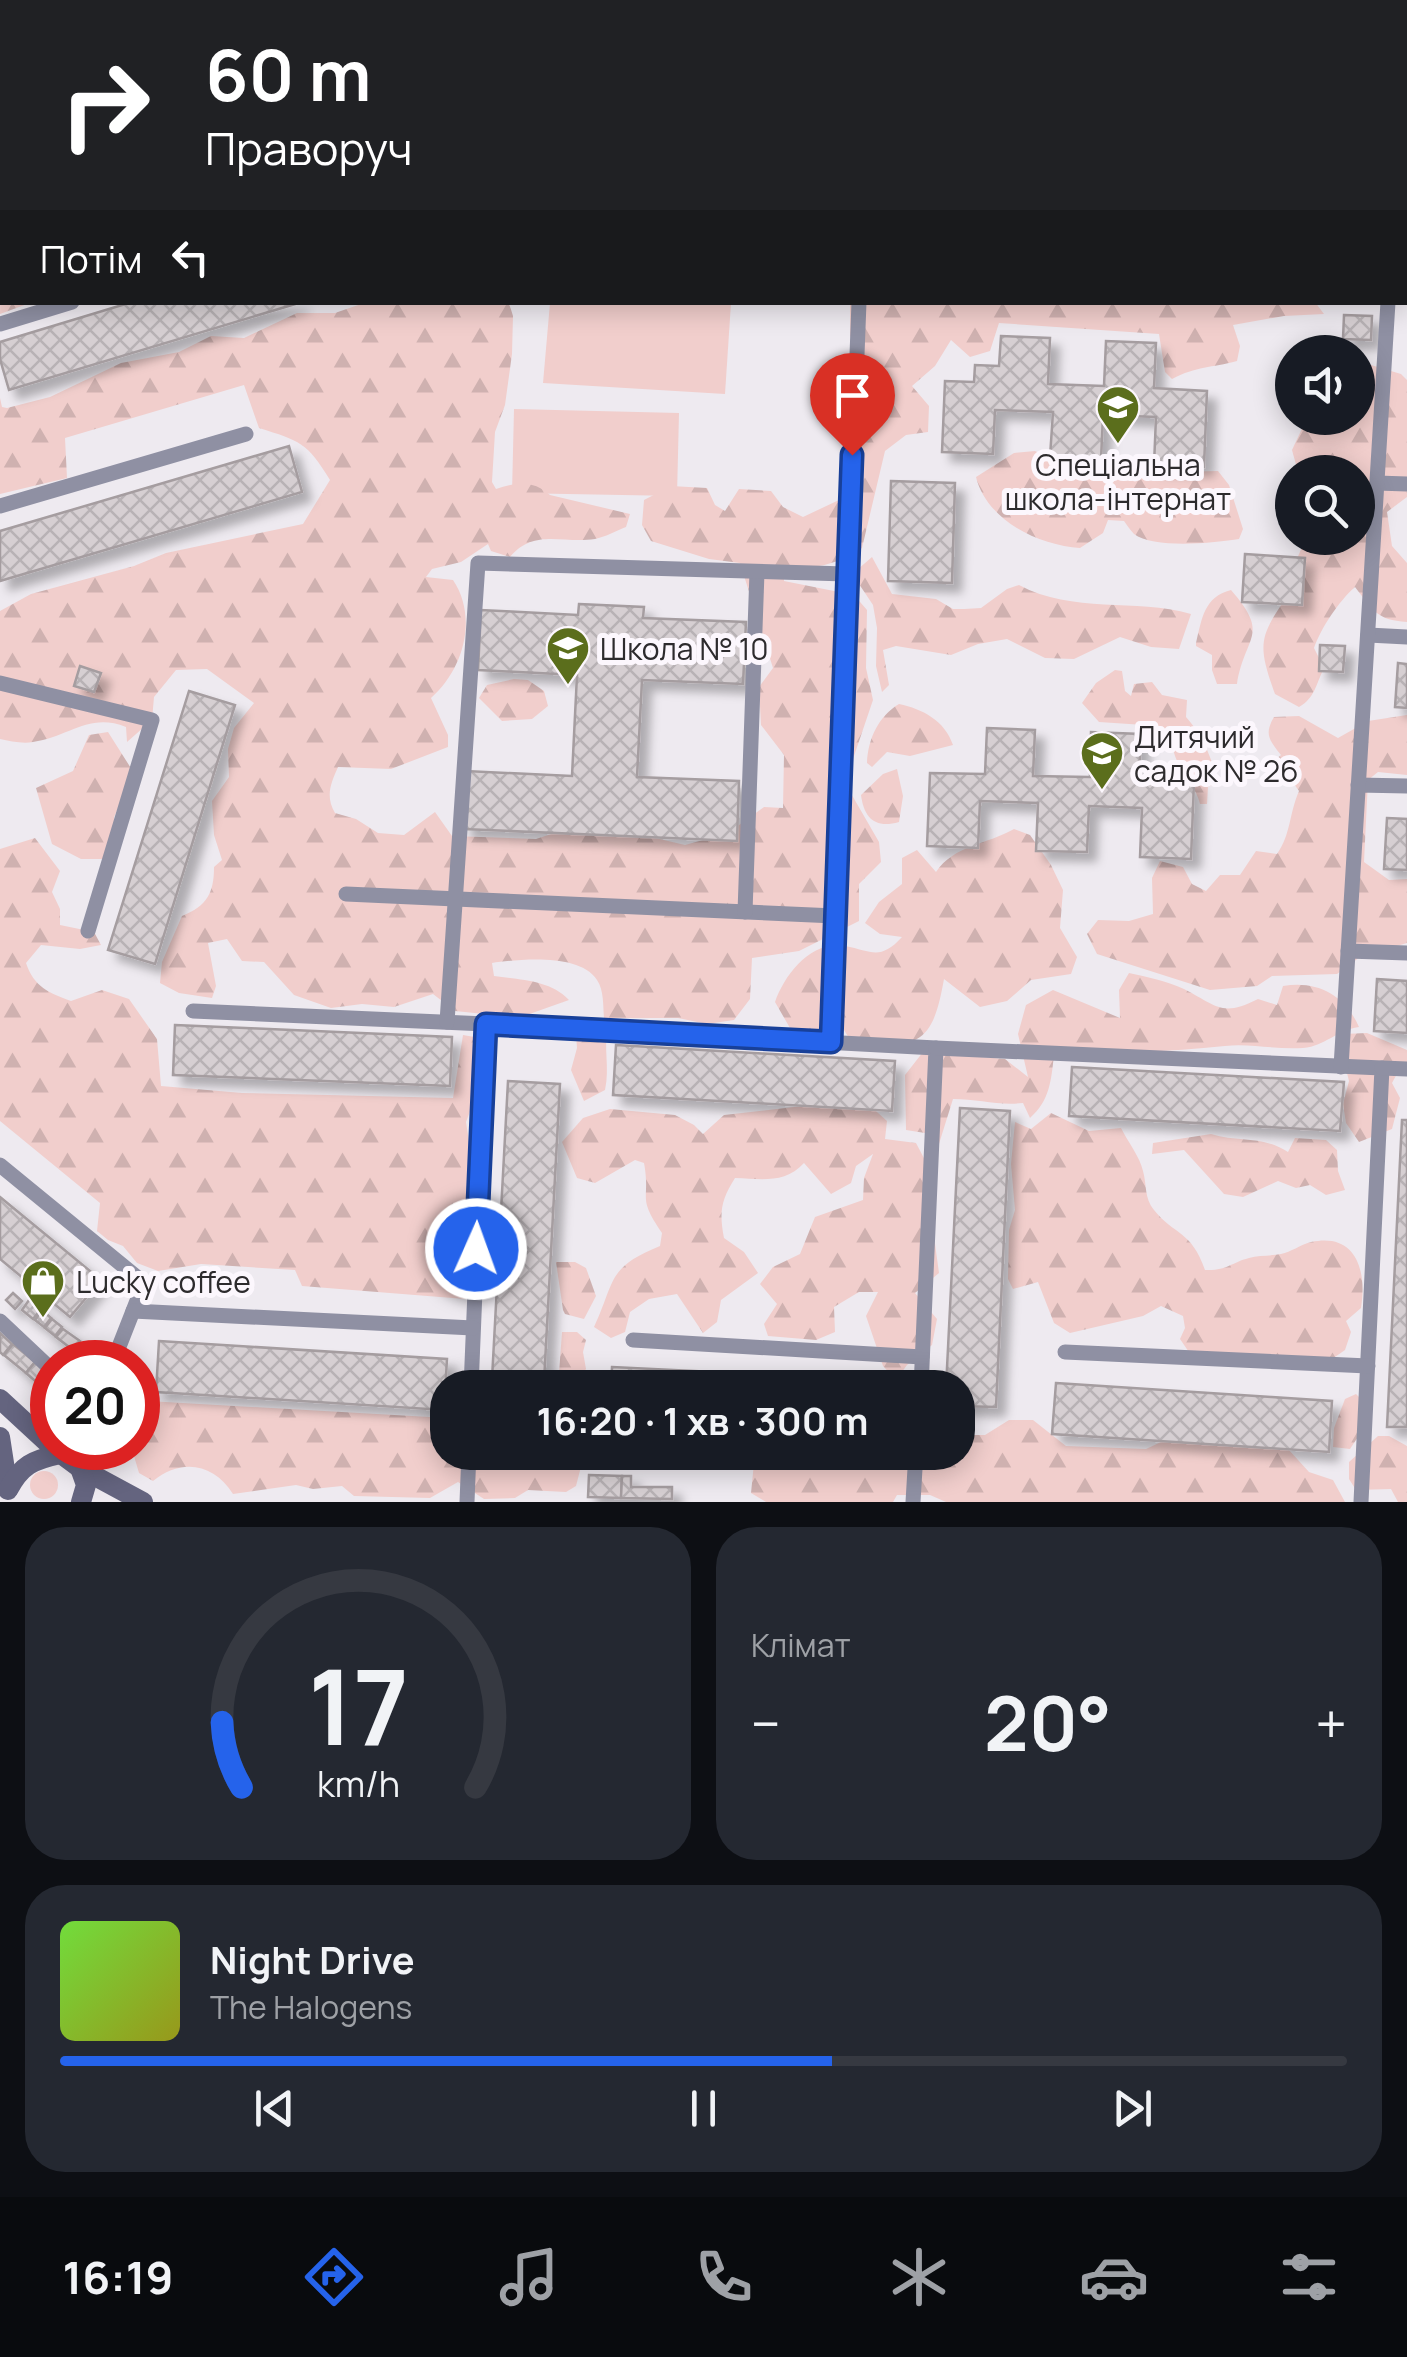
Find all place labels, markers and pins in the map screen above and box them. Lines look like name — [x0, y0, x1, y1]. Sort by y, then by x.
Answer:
pin — [810, 353, 895, 456]
school or university icon: Спеціальна школа-інтернат — [1095, 384, 1141, 445]
place label: Спеціальна школа-інтернат — [1005, 444, 1231, 519]
school or university icon: Школа № 10 — [545, 625, 591, 686]
place label: Школа № 10 — [600, 628, 769, 669]
place label: Дитячий садок № 26 — [1134, 716, 1299, 791]
school or university icon: Дитячий садок № 26 — [1079, 730, 1125, 791]
shop icon: Lucky coffee — [20, 1258, 66, 1319]
place label: Lucky coffee — [76, 1261, 251, 1302]

